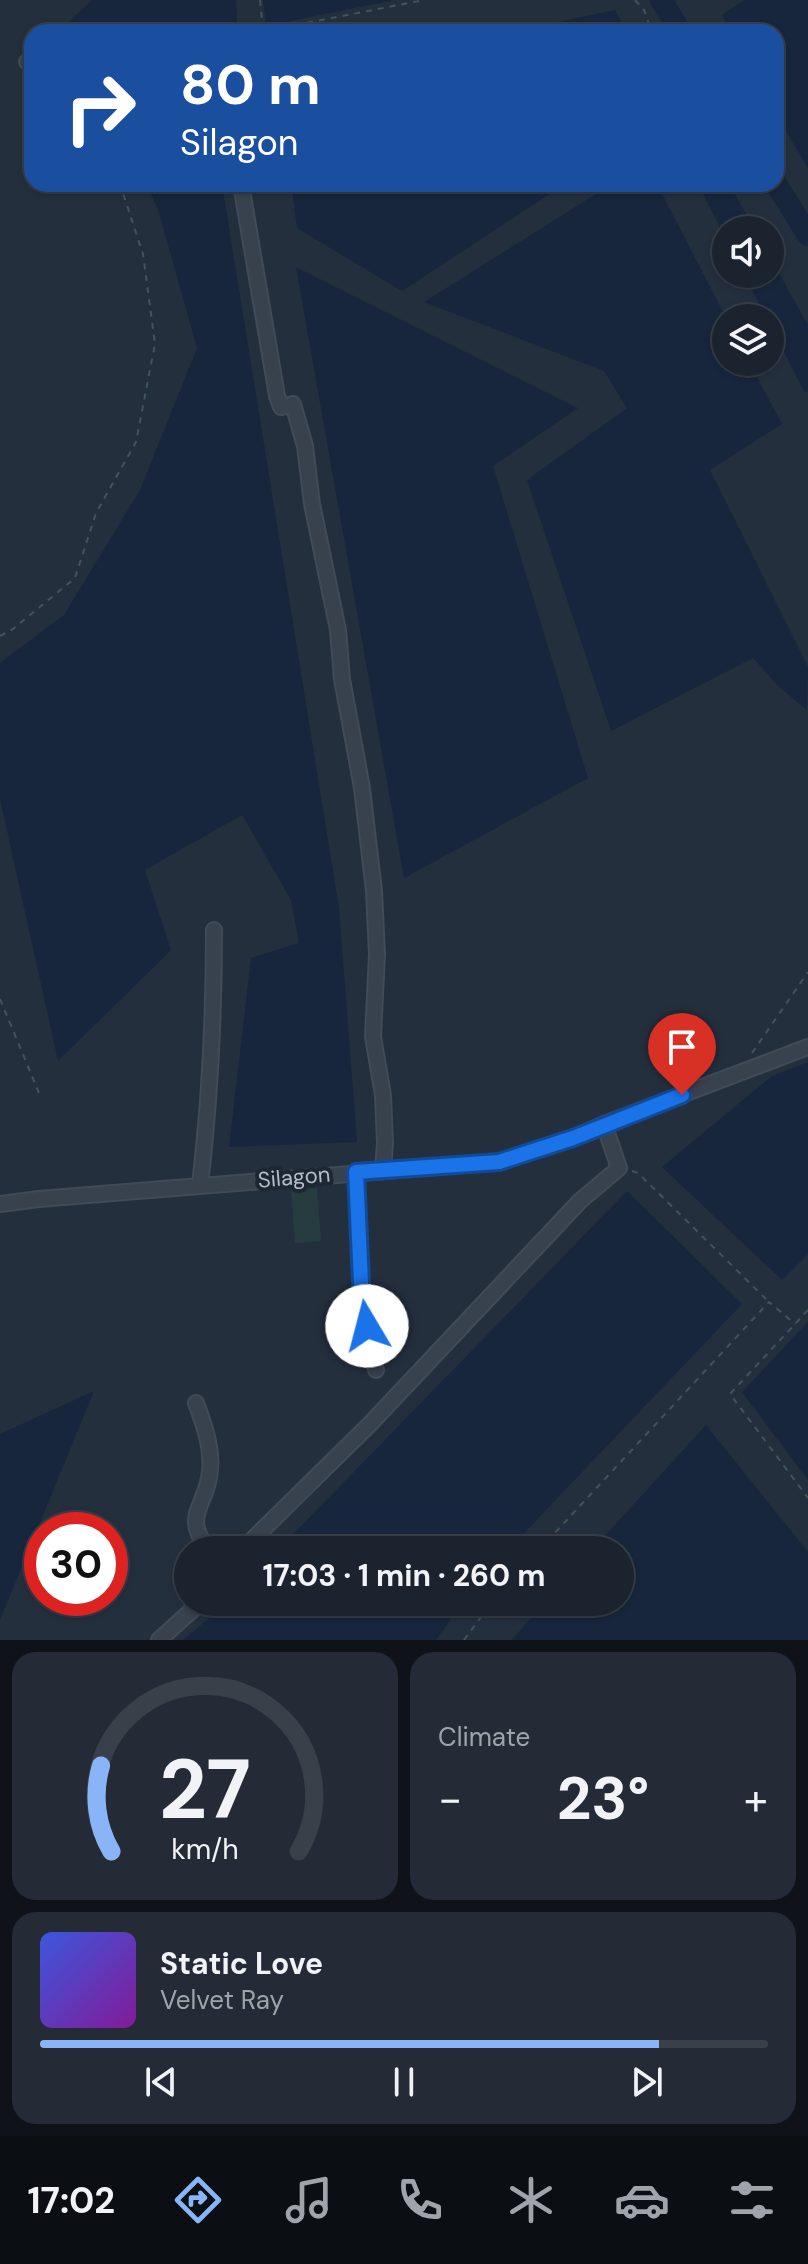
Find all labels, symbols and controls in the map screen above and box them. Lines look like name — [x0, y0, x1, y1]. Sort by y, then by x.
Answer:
text: 80 m — [180, 48, 321, 121]
icon: right — [48, 56, 152, 160]
text: Silagon — [180, 119, 299, 166]
map controls — [712, 216, 784, 376]
button: sound — [712, 216, 784, 288]
button: layers — [712, 304, 784, 376]
pin — [648, 1013, 716, 1095]
icon: arrive — [660, 1025, 704, 1069]
street label: Silagon — [257, 1159, 331, 1195]
position arrow — [325, 1284, 409, 1368]
speed limit sign: 30 — [24, 1512, 128, 1616]
text: 17:03 · 1 min · 260 m — [263, 1556, 545, 1595]
text: Climate — [438, 1720, 530, 1754]
text: 27 — [159, 1735, 251, 1844]
text: 23° — [557, 1759, 649, 1838]
text: − — [438, 1770, 462, 1828]
text: + — [744, 1770, 768, 1828]
text: km/h — [171, 1831, 239, 1868]
text: Static Love — [160, 1944, 323, 1983]
text: Velvet Ray — [160, 1983, 284, 2017]
icon: previous — [139, 2060, 183, 2104]
icon: pause — [382, 2060, 426, 2104]
icon: next — [625, 2060, 669, 2104]
icon: directions — [170, 2172, 226, 2228]
icon: music — [281, 2172, 337, 2228]
icon: phone — [392, 2172, 448, 2228]
icon: climate — [503, 2172, 559, 2228]
icon: car — [614, 2172, 670, 2228]
icon: filters — [724, 2172, 780, 2228]
text: 17:02 — [27, 2177, 115, 2224]

